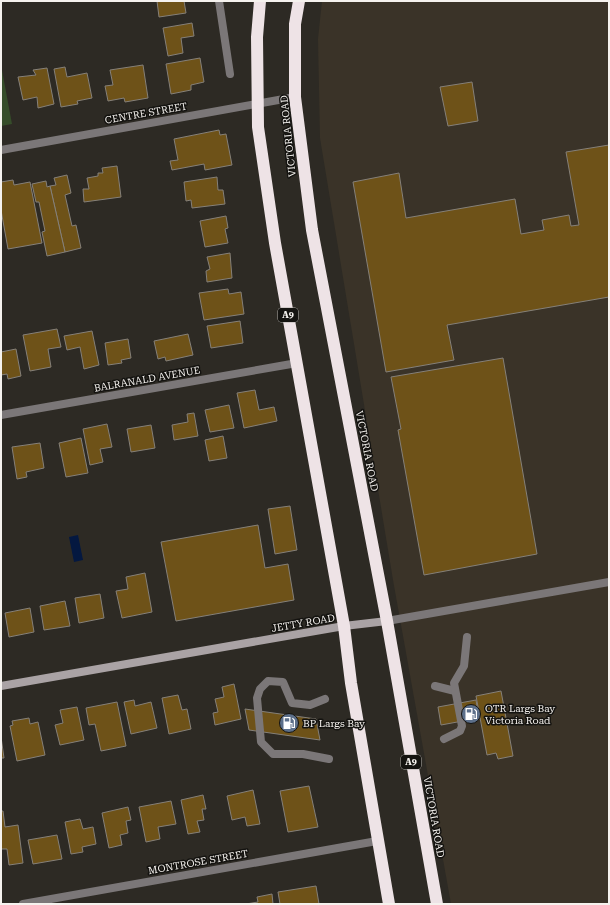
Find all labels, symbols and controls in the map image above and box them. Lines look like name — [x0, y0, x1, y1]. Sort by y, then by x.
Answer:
street label: VICTORIA ROAD — [278, 94, 298, 177]
street label: CENTRE STREET — [104, 100, 188, 126]
road number: A9 — [278, 308, 298, 322]
street label: BALRANALD AVENUE — [93, 364, 201, 394]
street label: VICTORIA ROAD — [354, 410, 380, 493]
street label: JETTY ROAD — [270, 612, 336, 634]
fuel station icon: OTR Largs Bay Victoria Road — [460, 703, 482, 725]
place label: OTR Largs Bay Victoria Road — [485, 703, 555, 726]
fuel station icon: BP Largs Bay — [278, 712, 300, 734]
place label: BP Largs Bay — [303, 718, 365, 729]
road number: A9 — [401, 755, 421, 769]
street label: VICTORIA ROAD — [421, 776, 447, 859]
street label: MONTROSE STREET — [147, 848, 249, 876]

